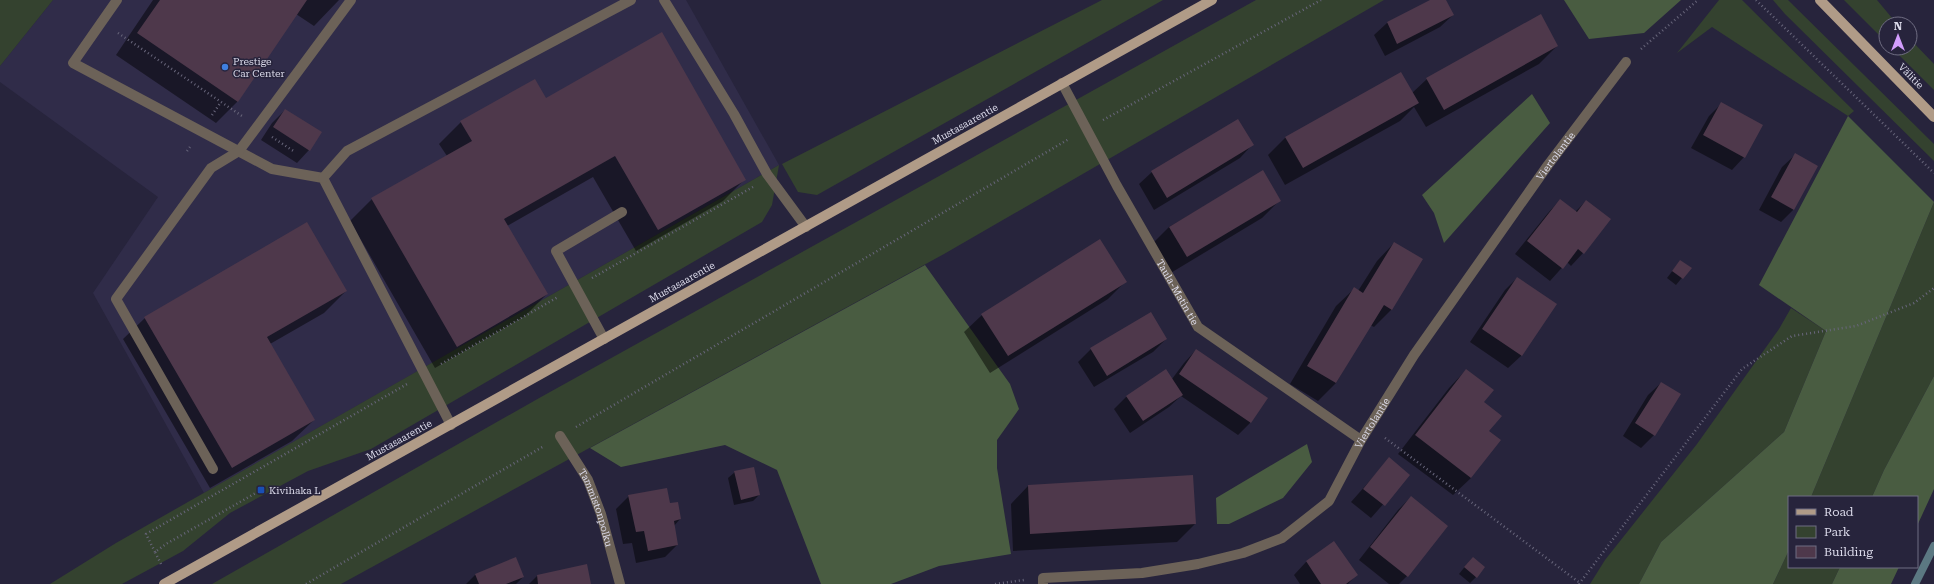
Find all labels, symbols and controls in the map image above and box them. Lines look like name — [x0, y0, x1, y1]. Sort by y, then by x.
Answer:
north arrow — [1878, 16, 1918, 56]
text: N — [1894, 20, 1903, 33]
place label: Prestige Car Center — [233, 56, 285, 79]
street label: Välitie — [1896, 61, 1926, 91]
marker: Prestige Car Center — [220, 62, 230, 72]
street label: Mustasaarentie — [930, 101, 1000, 147]
street label: Viertolantie — [1534, 129, 1577, 182]
street label: Taula-Matin tie — [1155, 257, 1201, 327]
street label: Mustasaarentie — [647, 259, 717, 305]
street label: Viertolantie — [1352, 395, 1392, 450]
street label: Mustasaarentie — [364, 417, 434, 463]
street label: Tammistonpolku — [577, 467, 615, 549]
marker: Kivihaka L — [256, 485, 266, 495]
place label: Kivihaka L — [269, 485, 320, 496]
legend — [1788, 496, 1918, 568]
text: Road — [1824, 505, 1854, 519]
text: Park — [1824, 525, 1851, 539]
text: Building — [1824, 545, 1873, 559]

